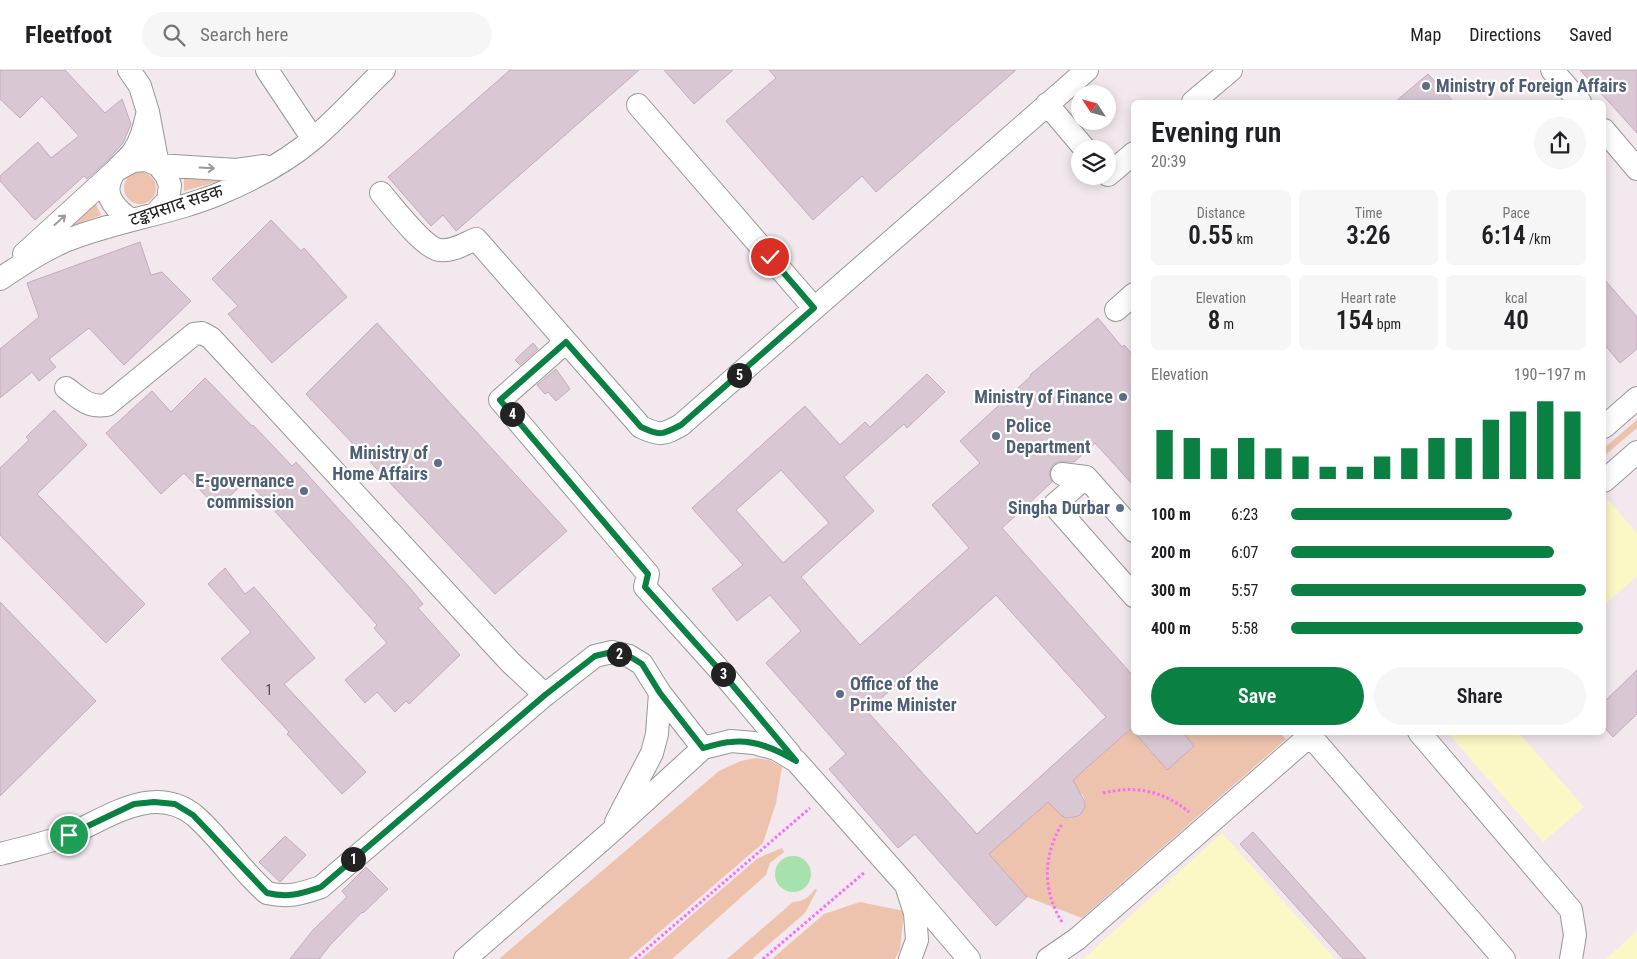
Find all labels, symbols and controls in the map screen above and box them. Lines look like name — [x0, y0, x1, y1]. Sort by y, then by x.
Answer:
search box — [142, 12, 492, 57]
text: Fleetfoot — [25, 21, 112, 49]
icon: search — [160, 21, 188, 49]
text: Search here — [200, 23, 288, 46]
text: Map — [1410, 24, 1441, 45]
text: Directions — [1469, 24, 1541, 45]
text: Saved — [1569, 24, 1612, 45]
place label: Ministry of Foreign Affairs — [1436, 75, 1627, 96]
marker: Ministry of Foreign Affairs — [1420, 80, 1432, 92]
north arrow — [1071, 85, 1116, 130]
map controls — [1071, 85, 1116, 185]
text: Evening run — [1151, 116, 1281, 149]
button: share — [1534, 117, 1586, 169]
button: layers — [1071, 140, 1116, 185]
text: 20:39 — [1151, 152, 1186, 171]
one-way arrow — [198, 163, 214, 172]
street label: टङ्कप्रसाद सडक — [127, 179, 226, 229]
text: Distance — [1197, 205, 1245, 221]
text: Time — [1355, 205, 1382, 221]
text: Pace — [1502, 205, 1530, 221]
one-way arrow — [54, 214, 67, 226]
text: 0.55 — [1188, 221, 1233, 250]
text: 3:26 — [1346, 221, 1391, 250]
text: 6:14 — [1481, 221, 1526, 250]
text: km — [1233, 231, 1253, 247]
text: /km — [1526, 231, 1551, 247]
pin — [749, 236, 791, 278]
icon: check — [756, 243, 784, 271]
text: Elevation — [1196, 290, 1246, 306]
text: Heart rate — [1341, 290, 1396, 306]
text: kcal — [1505, 290, 1527, 306]
text: 8 — [1208, 306, 1220, 335]
text: 154 — [1336, 306, 1374, 335]
text: 40 — [1504, 306, 1529, 335]
text: m — [1220, 316, 1234, 332]
text: bpm — [1374, 316, 1401, 332]
pin: 5 — [726, 362, 752, 388]
text: Elevation — [1151, 365, 1209, 384]
text: 190–197 m — [1514, 365, 1586, 384]
text: 5 — [736, 367, 743, 383]
place label: Ministry of Finance — [974, 386, 1113, 407]
marker: Ministry of Finance — [1117, 391, 1129, 403]
pin: 4 — [500, 402, 524, 426]
text: 4 — [509, 406, 516, 422]
place label: Police Department — [1006, 415, 1091, 457]
marker: Police Department — [990, 430, 1002, 442]
place label: Ministry of Home Affairs — [332, 442, 428, 484]
marker: Ministry of Home Affairs — [432, 457, 444, 469]
place label: E-governance commission — [195, 470, 294, 512]
marker: E-governance commission — [298, 485, 310, 497]
place label: Singha Durbar — [1008, 497, 1110, 518]
marker: Singha Durbar — [1114, 502, 1126, 514]
text: 100 m — [1151, 505, 1191, 524]
text: 6:23 — [1231, 505, 1258, 524]
text: 200 m — [1151, 543, 1191, 562]
text: 6:07 — [1231, 543, 1258, 562]
text: 300 m — [1151, 581, 1191, 600]
text: 5:57 — [1231, 581, 1258, 600]
text: 400 m — [1151, 619, 1191, 638]
text: 5:58 — [1231, 619, 1258, 638]
pin: 2 — [606, 642, 632, 666]
text: 2 — [616, 646, 623, 662]
pin: 3 — [710, 662, 736, 686]
text: 3 — [720, 666, 727, 682]
button: Save — [1151, 667, 1364, 725]
button: Share — [1374, 667, 1586, 725]
place label: Office of the Prime Minister — [850, 673, 957, 715]
house number: 1 — [265, 681, 273, 699]
marker: Office of the Prime Minister — [834, 688, 846, 700]
pin — [48, 814, 90, 856]
icon: arrive — [55, 821, 83, 849]
pin: 1 — [340, 846, 366, 872]
text: 1 — [350, 851, 357, 867]

